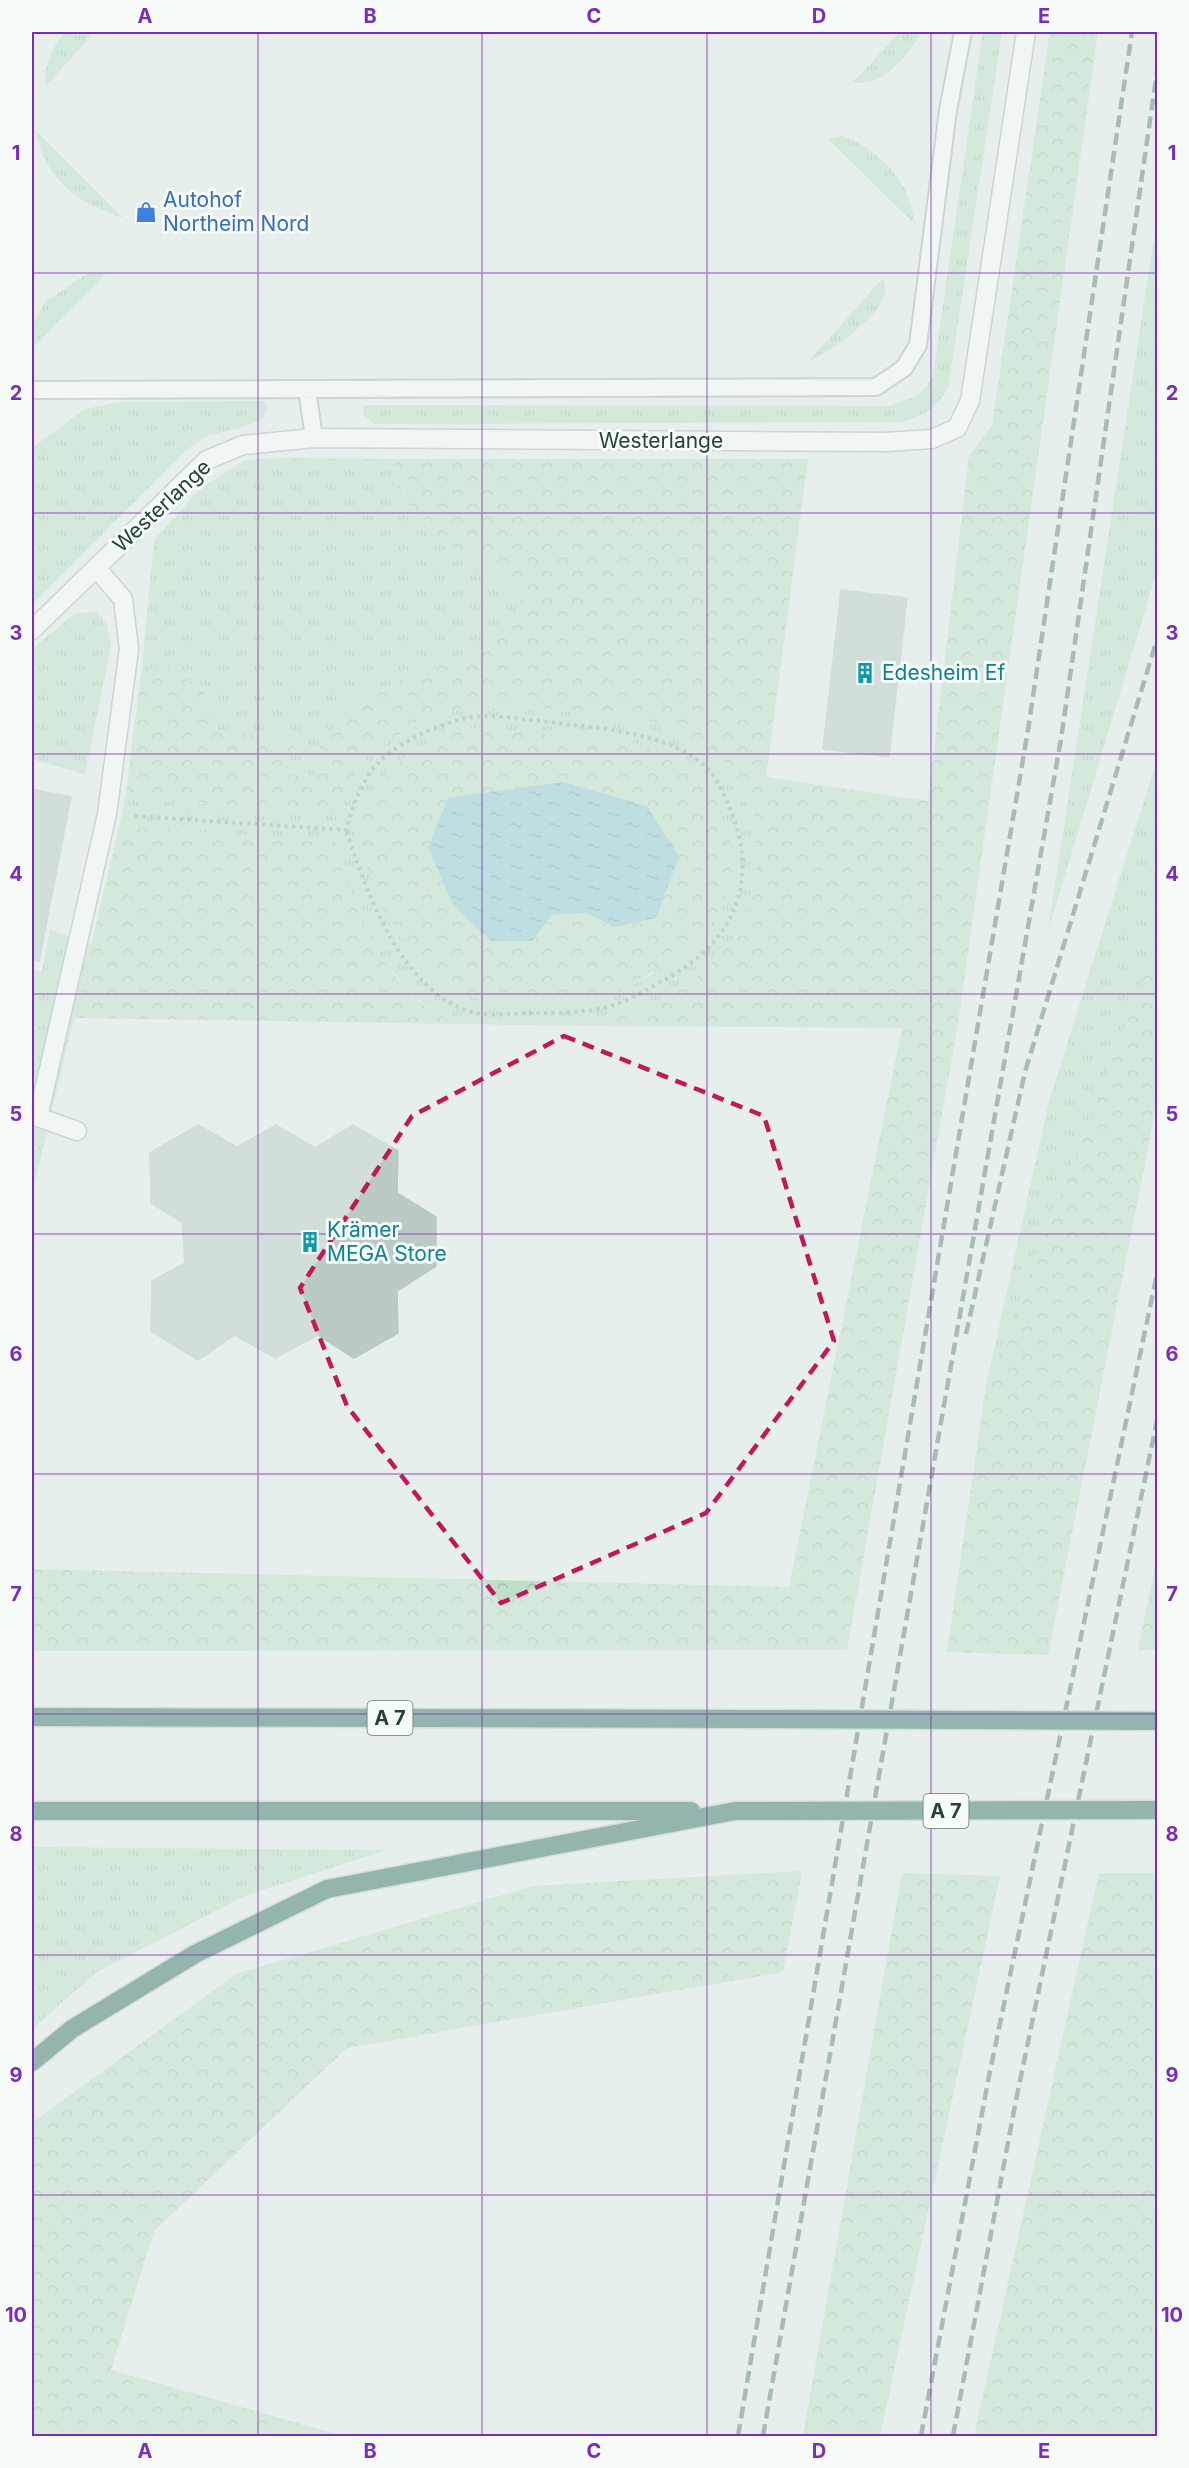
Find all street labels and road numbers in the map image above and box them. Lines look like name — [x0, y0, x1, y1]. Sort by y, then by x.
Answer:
street label: Westerlange — [599, 428, 723, 453]
street label: Westerlange — [108, 454, 216, 557]
road number: A 7 — [368, 1701, 412, 1735]
road number: A 7 — [924, 1794, 968, 1828]

